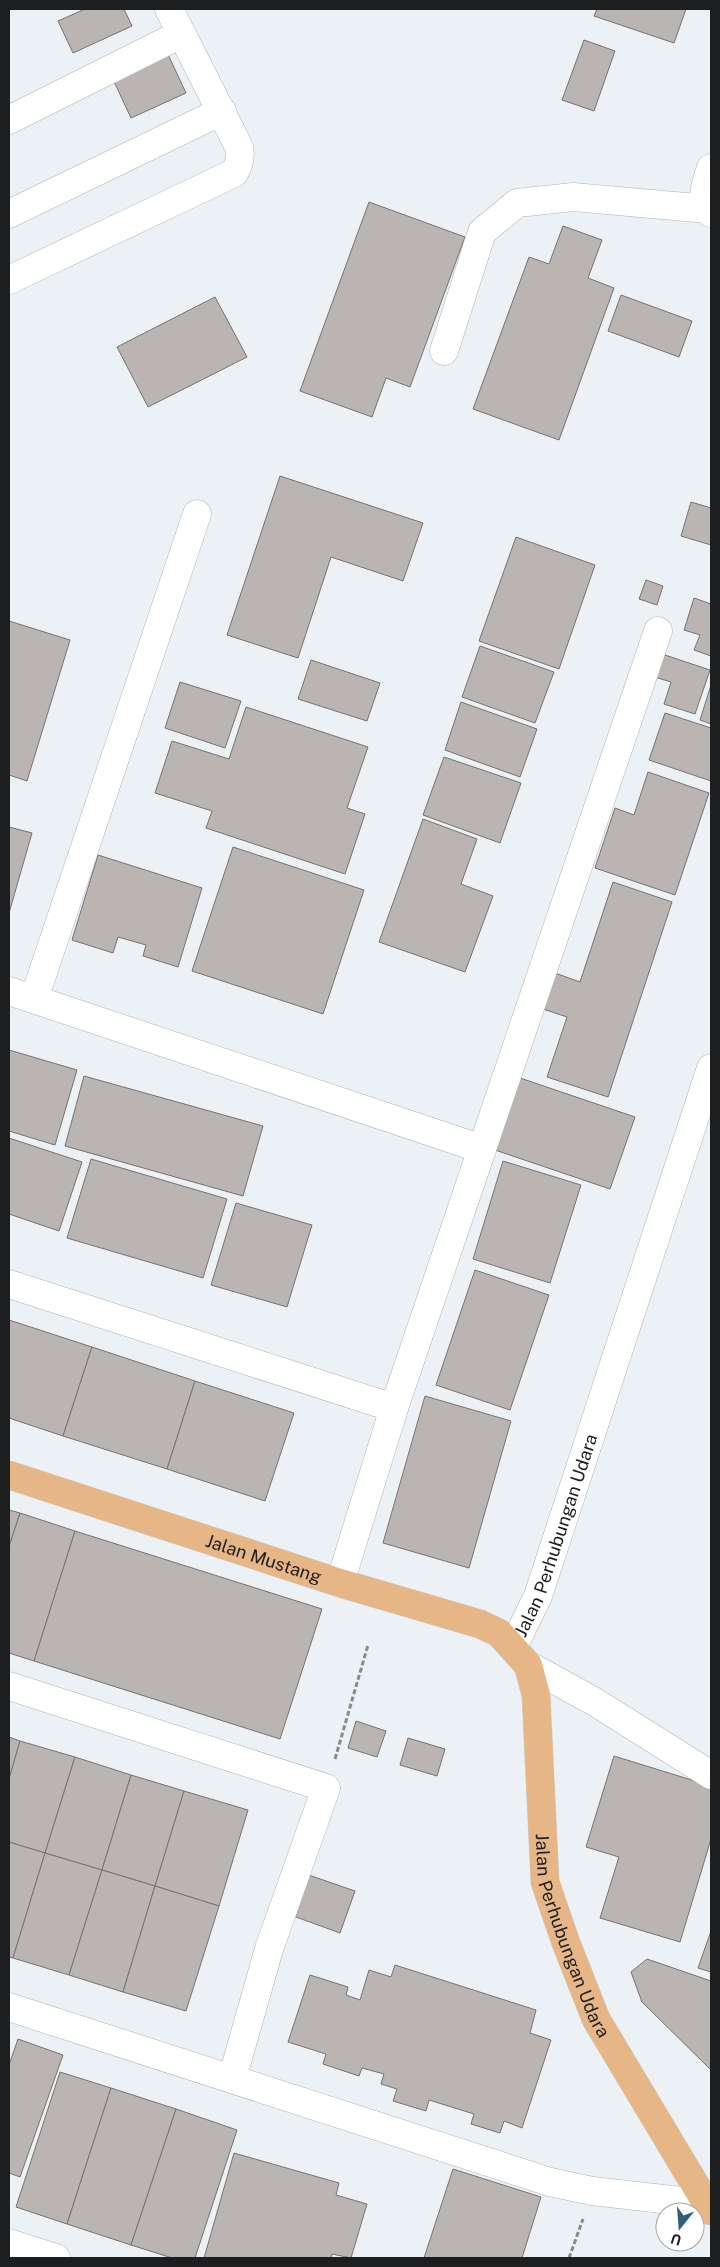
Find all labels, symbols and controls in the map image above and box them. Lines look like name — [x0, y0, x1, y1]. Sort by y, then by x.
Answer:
street label: Jalan Perhubungan Udara — [509, 1431, 601, 1640]
street label: Jalan Mustang — [203, 1529, 325, 1587]
street label: Jalan Perhubungan Udara — [532, 1833, 615, 2041]
north arrow — [655, 2202, 705, 2252]
text: U — [669, 2230, 683, 2249]

